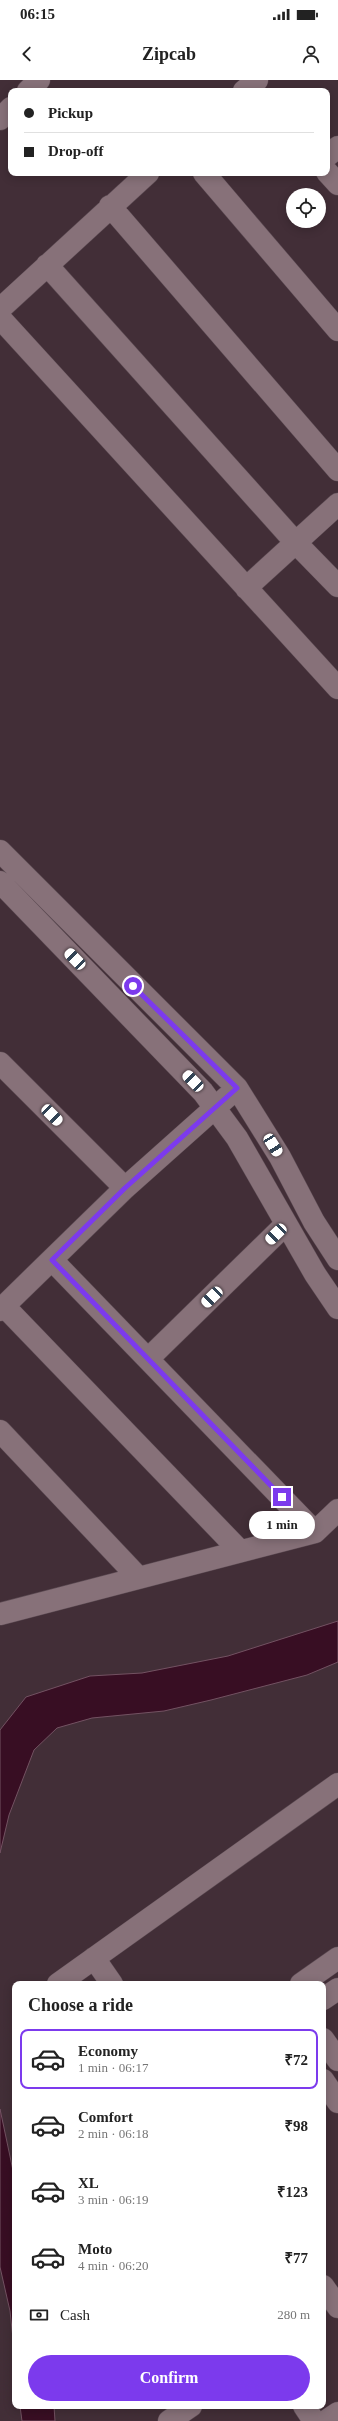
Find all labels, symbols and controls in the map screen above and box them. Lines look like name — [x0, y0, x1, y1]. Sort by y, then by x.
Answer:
text: 06:15 — [20, 6, 55, 22]
icon: back — [16, 43, 38, 65]
icon: person — [300, 43, 322, 65]
text: Zipcab — [142, 44, 196, 64]
text: Pickup — [48, 105, 93, 121]
text: Drop-off — [48, 143, 104, 159]
map controls — [286, 188, 326, 228]
button: locate — [286, 188, 326, 228]
car — [62, 946, 88, 972]
route start — [124, 977, 142, 995]
car — [180, 1068, 206, 1094]
car — [39, 1102, 65, 1128]
car — [262, 1132, 284, 1158]
car — [263, 1221, 289, 1247]
car — [199, 1284, 225, 1310]
route end — [273, 1488, 291, 1506]
callout: 1 min — [249, 1511, 315, 1539]
text: 1 min — [266, 1517, 298, 1532]
text: Choose a ride — [28, 1995, 133, 2015]
icon: car — [30, 2041, 66, 2077]
text: Economy — [78, 2043, 138, 2059]
text: ₹72 — [284, 2052, 308, 2068]
text: 1 min · 06:17 — [78, 2060, 148, 2075]
icon: car — [30, 2107, 66, 2143]
text: Comfort — [78, 2109, 133, 2125]
text: ₹98 — [284, 2118, 308, 2134]
text: 2 min · 06:18 — [78, 2126, 148, 2141]
icon: car — [30, 2173, 66, 2209]
text: XL — [78, 2175, 99, 2191]
text: ₹123 — [277, 2184, 308, 2200]
text: 3 min · 06:19 — [78, 2192, 148, 2207]
icon: car — [30, 2239, 66, 2275]
text: Moto — [78, 2241, 112, 2257]
text: ₹77 — [284, 2250, 308, 2266]
text: 4 min · 06:20 — [78, 2258, 148, 2273]
icon: cash — [28, 2304, 50, 2326]
text: Cash — [60, 2307, 90, 2323]
text: 280 m — [277, 2307, 310, 2322]
button: Confirm — [28, 2355, 310, 2401]

